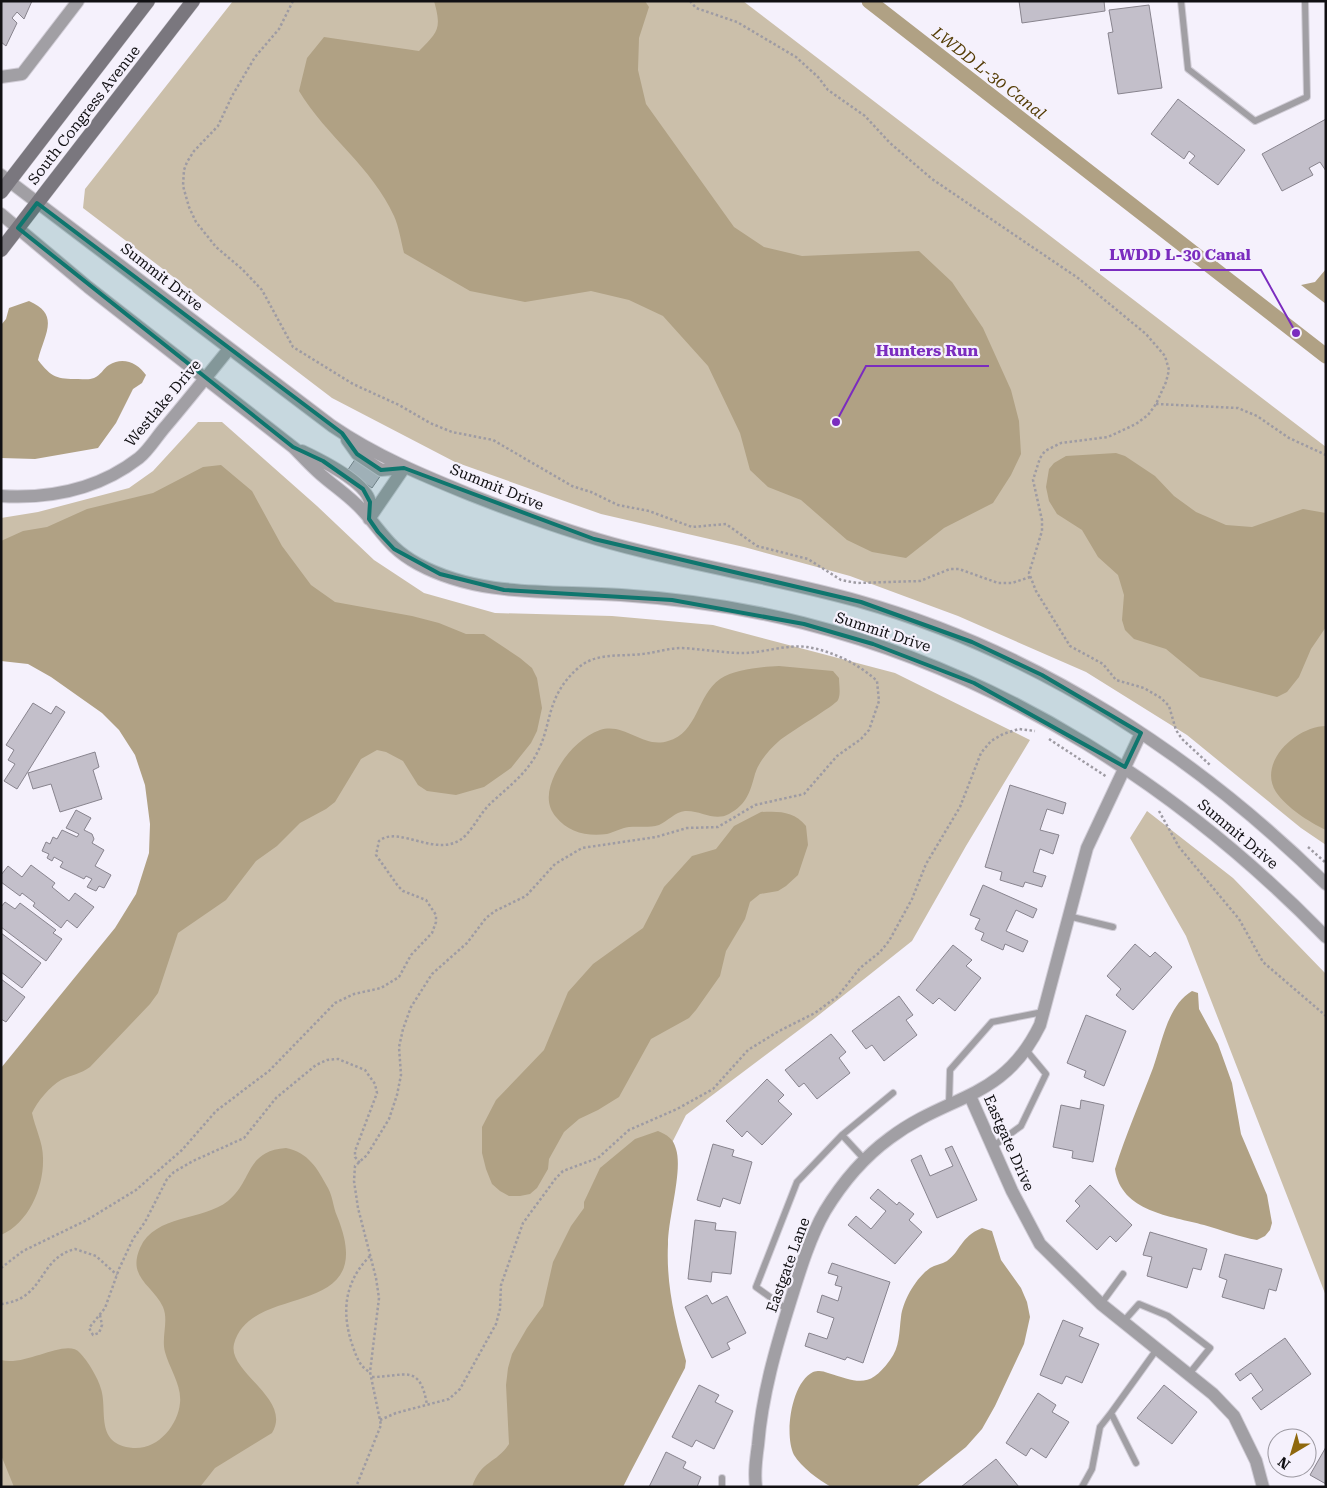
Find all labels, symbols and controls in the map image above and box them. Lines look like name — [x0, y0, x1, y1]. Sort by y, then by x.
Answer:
water label: LWDD L-30 Canal — [928, 22, 1050, 123]
street label: South Congress Avenue — [24, 42, 144, 188]
street label: Summit Drive — [117, 239, 207, 315]
callout: LWDD L-30 Canal — [1100, 239, 1261, 270]
text: LWDD L-30 Canal — [1109, 245, 1251, 264]
callout: Hunters Run — [866, 335, 989, 366]
text: Hunters Run — [876, 341, 979, 360]
street label: Westlake Drive — [121, 356, 205, 450]
street label: Summit Drive — [448, 460, 546, 514]
street label: Summit Drive — [833, 608, 933, 656]
street label: Summit Drive — [1194, 795, 1282, 873]
street label: Eastgate Drive — [980, 1092, 1038, 1194]
street label: Eastgate Lane — [762, 1215, 814, 1315]
north arrow — [1267, 1428, 1317, 1478]
text: N — [1275, 1453, 1293, 1473]

